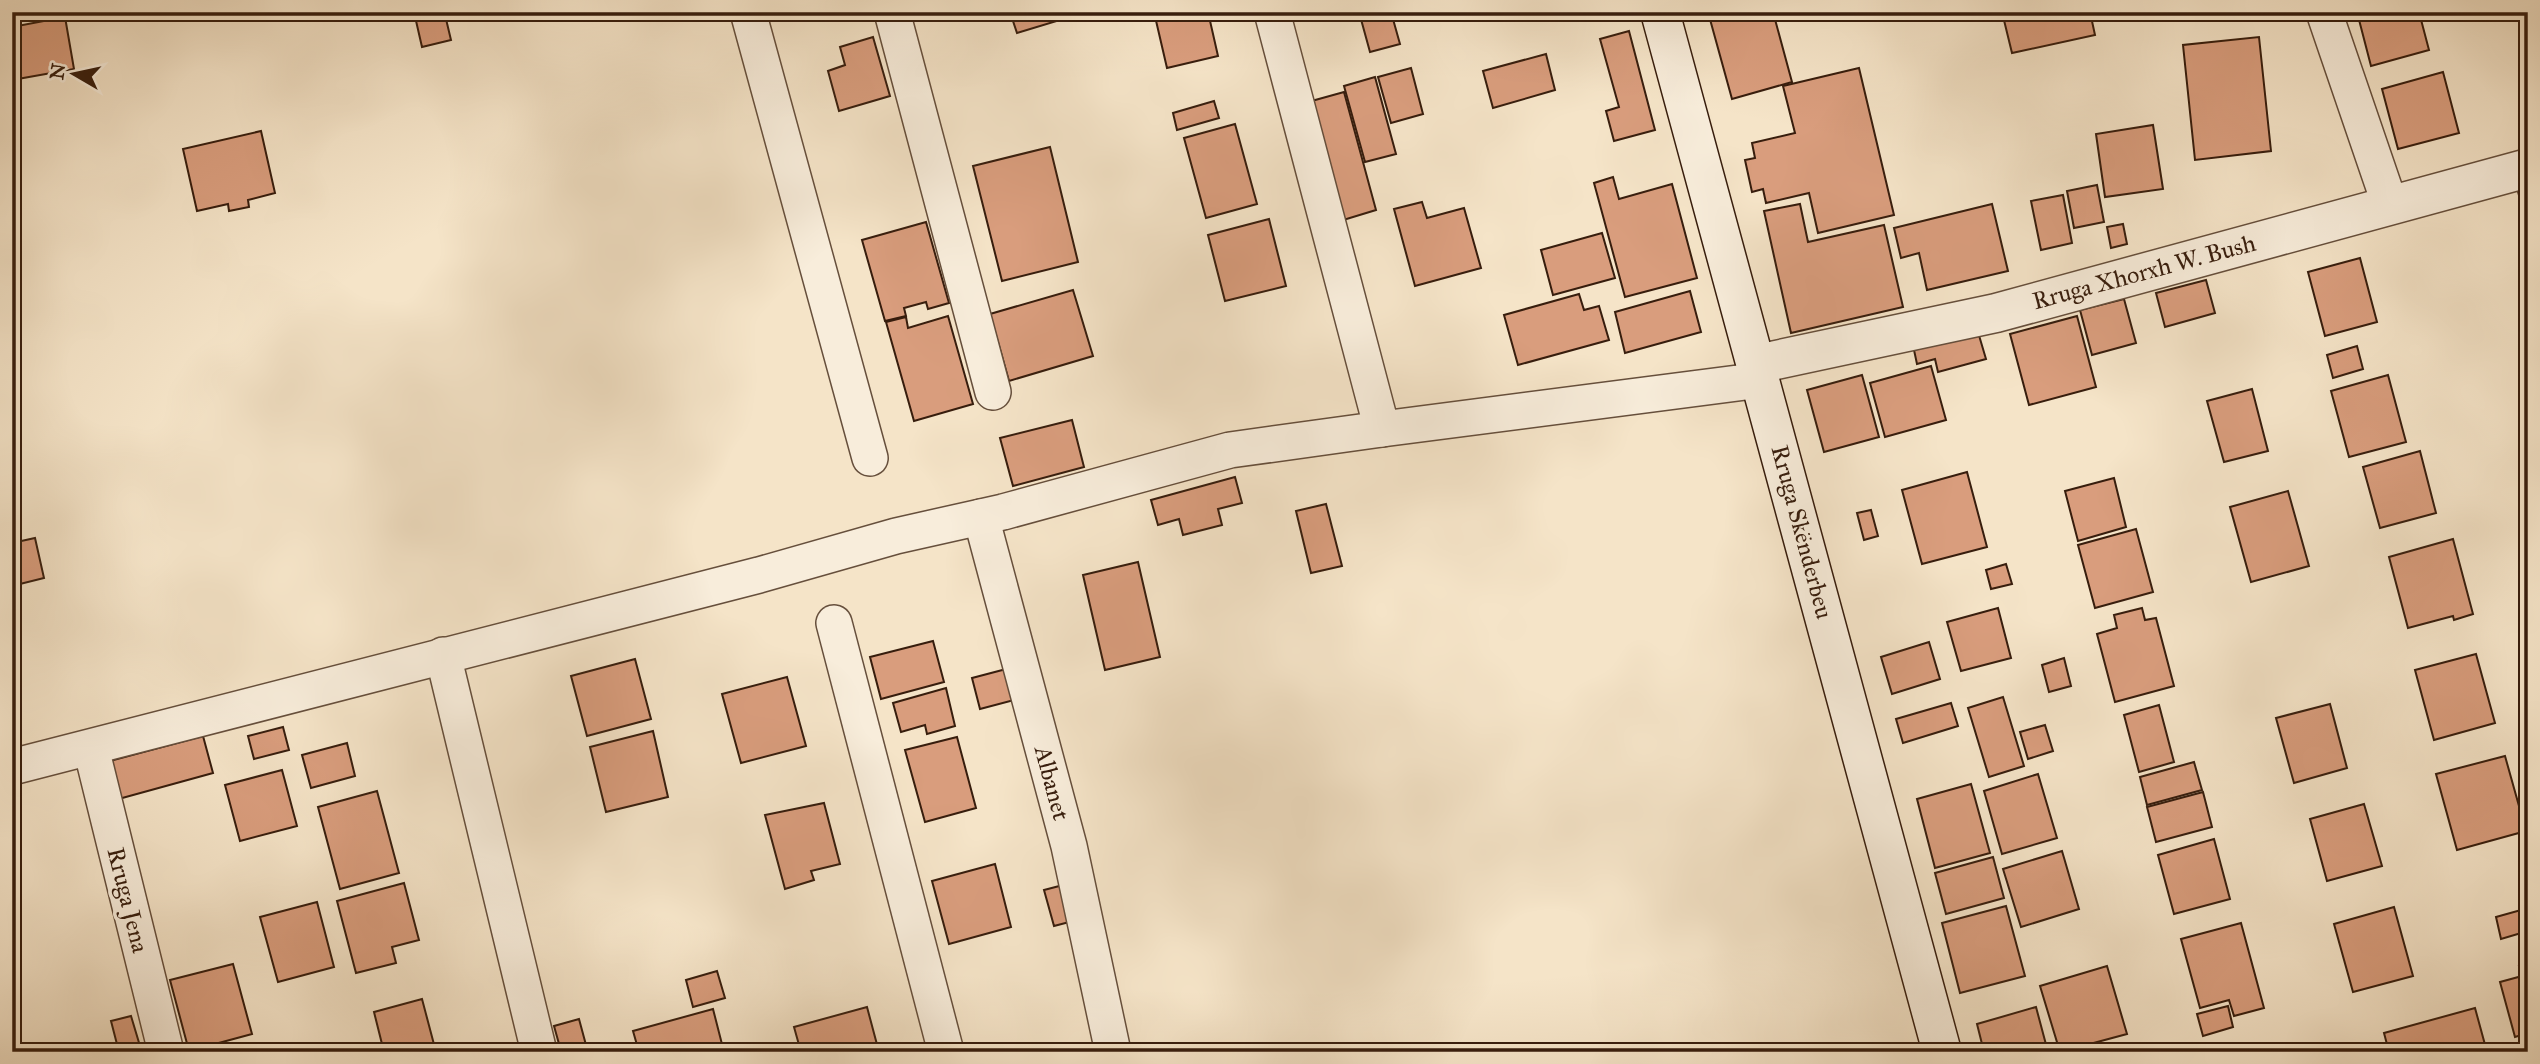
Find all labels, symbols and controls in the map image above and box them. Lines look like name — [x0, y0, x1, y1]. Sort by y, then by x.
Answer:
north arrow — [38, 38, 108, 108]
text: N — [45, 62, 70, 81]
street label: Rruga Xhorxh W. Bush — [2029, 228, 2259, 316]
street label: Rruga Skënderbeu — [1764, 442, 1840, 622]
street label: Albanet — [1027, 741, 1076, 824]
street label: Rruga Jena — [100, 844, 156, 957]

